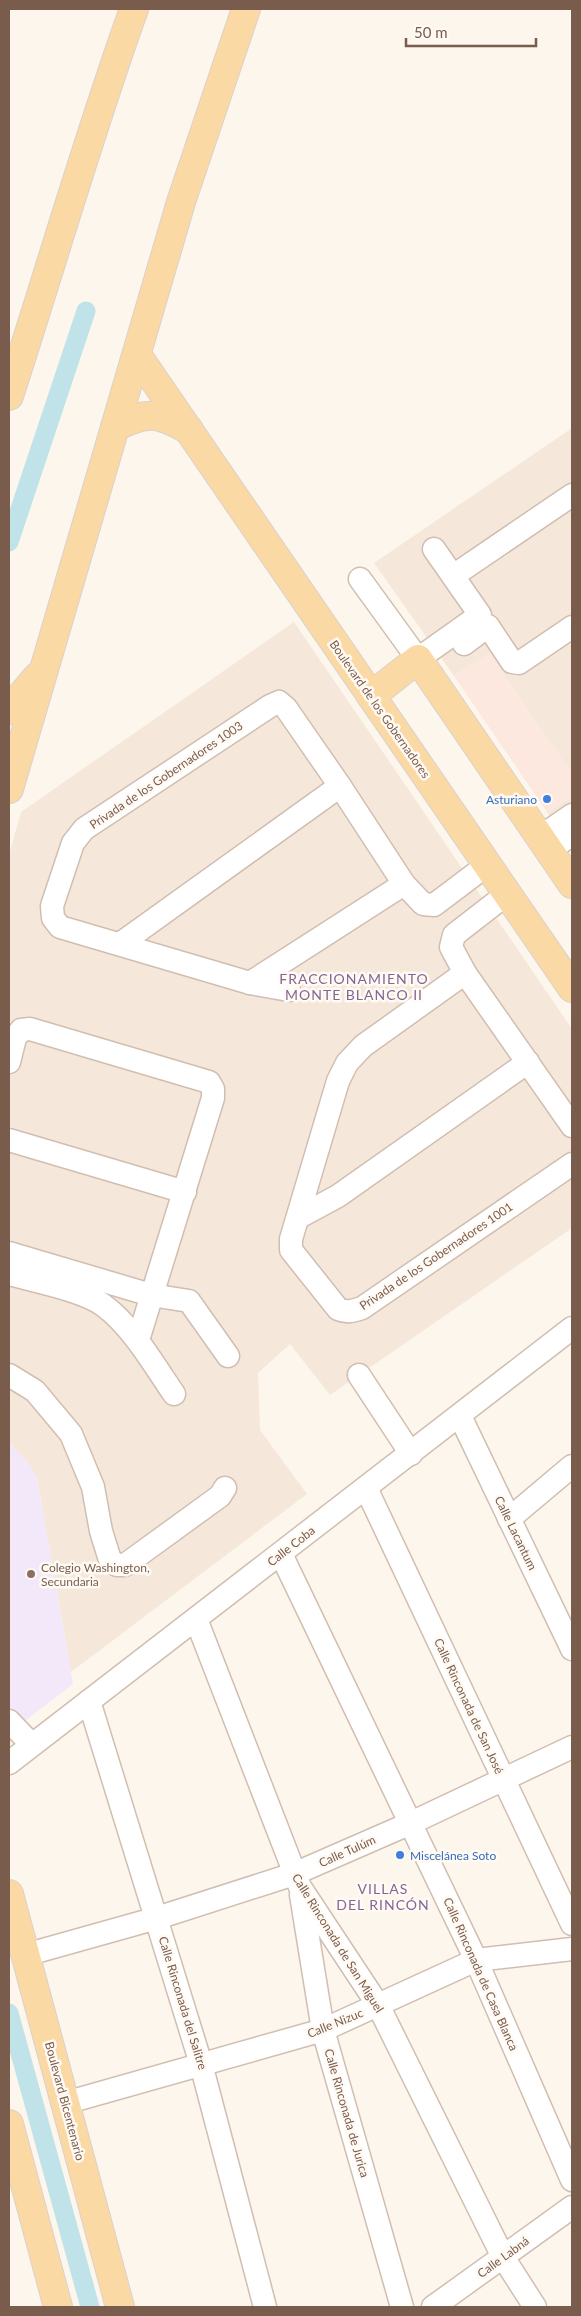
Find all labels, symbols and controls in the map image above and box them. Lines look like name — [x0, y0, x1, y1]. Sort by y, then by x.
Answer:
scale bar — [406, 15, 536, 47]
text: 50 m — [414, 23, 448, 41]
street label: Boulevard de los Gobernadores — [327, 637, 433, 781]
street label: Privada de los Gobernadores 1003 — [86, 718, 246, 832]
place label: Asturiano — [486, 792, 537, 807]
marker: Asturiano — [541, 793, 553, 805]
district label: FRACCIONAMIENTO MONTE BLANCO II — [279, 970, 429, 1003]
street label: Privada de los Gobernadores 1001 — [356, 1199, 516, 1313]
street label: Calle Lacantum — [492, 1494, 540, 1573]
street label: Calle Coba — [264, 1523, 318, 1569]
place label: Colegio Washington, Secundaria — [41, 1560, 150, 1589]
marker: Colegio Washington, Secundaria — [25, 1568, 37, 1580]
street label: Calle Rinconada de San José — [431, 1636, 507, 1776]
street label: Calle Tulúm — [316, 1832, 378, 1870]
place label: Miscelánea Soto — [410, 1848, 496, 1863]
marker: Miscelánea Soto — [394, 1849, 406, 1861]
street label: Calle Rinconada de San Miguel — [289, 1871, 387, 2015]
district label: VILLAS DEL RINCÓN — [336, 1880, 430, 1913]
street label: Calle Rinconada de Casa Blanca — [440, 1895, 522, 2053]
street label: Calle Rinconada del Salitre — [156, 1934, 210, 2072]
street label: Calle Nizuc — [305, 2005, 365, 2041]
street label: Boulevard Bicentenario — [42, 2040, 88, 2162]
street label: Calle Rinconada de Jurica — [321, 2047, 373, 2179]
street label: Calle Labná — [474, 2233, 532, 2281]

